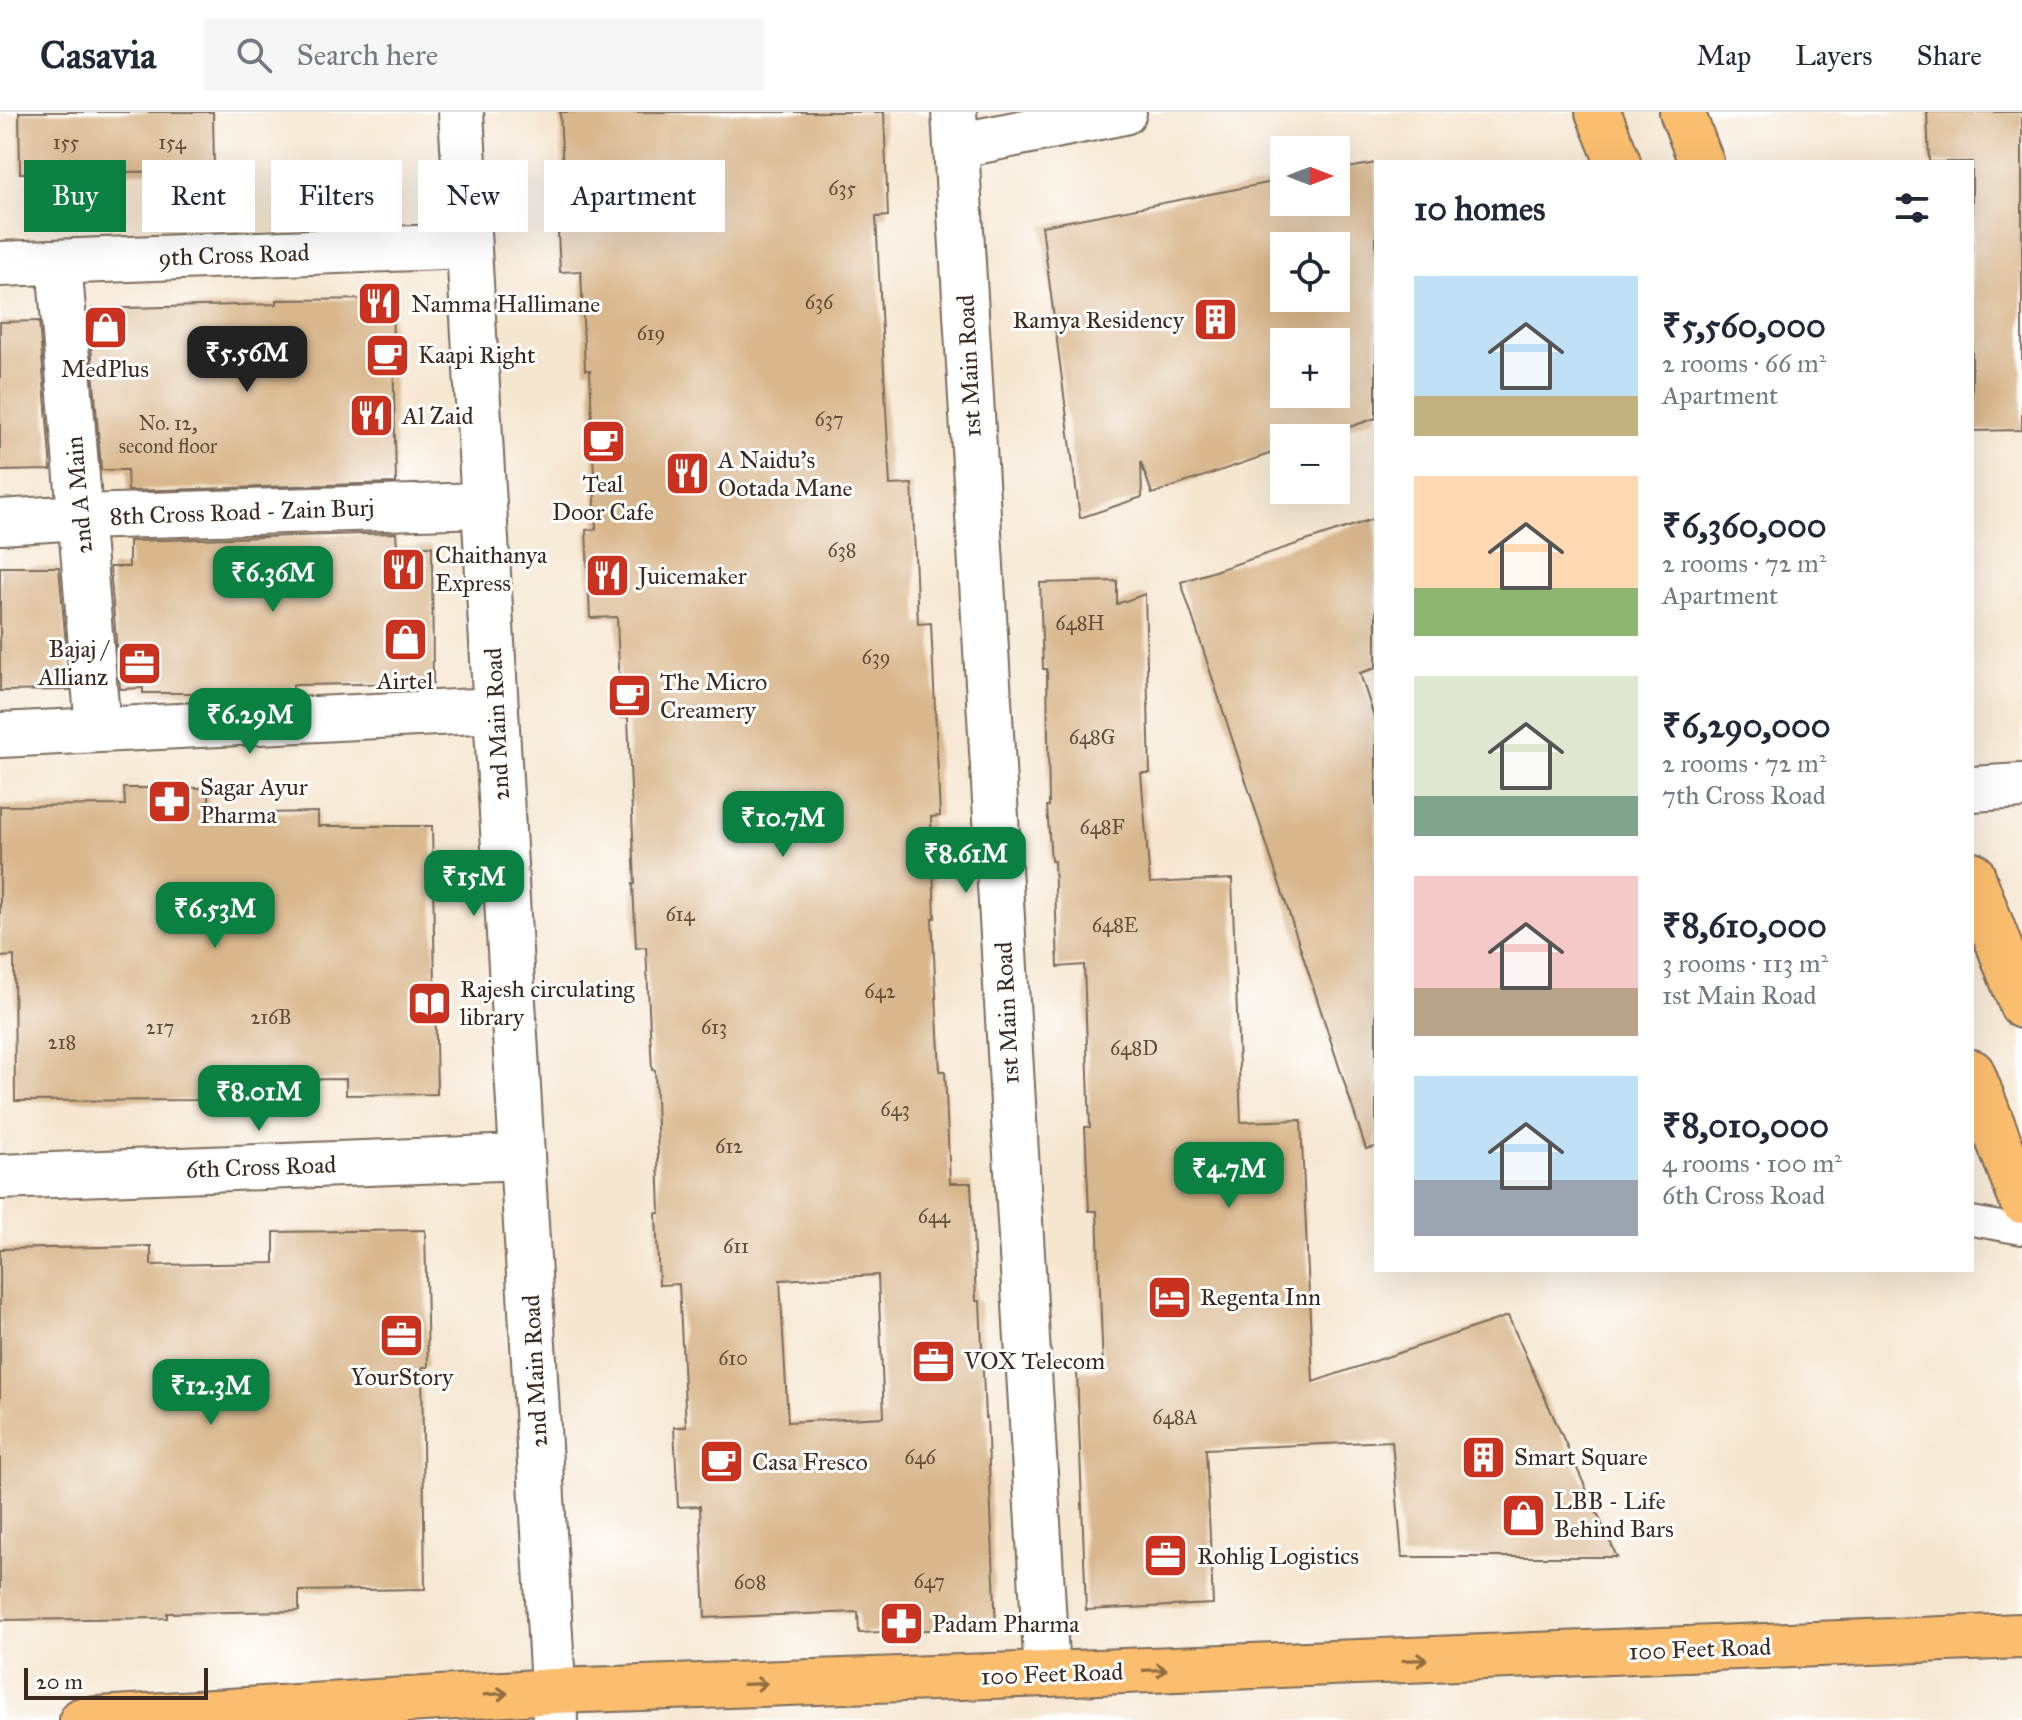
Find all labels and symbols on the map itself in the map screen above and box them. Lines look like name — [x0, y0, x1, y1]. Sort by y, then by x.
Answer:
house number: 155 — [53, 130, 79, 154]
house number: 154 — [158, 130, 187, 154]
north arrow — [1270, 136, 1350, 216]
house number: 635 — [828, 176, 856, 200]
street label: 9th Cross Road — [158, 237, 310, 273]
restaurant icon: Namma Hallimane — [356, 280, 404, 328]
place label: Namma Hallimane — [411, 289, 600, 319]
house number: 636 — [805, 290, 834, 314]
street label: 1st Main Road — [950, 294, 988, 438]
building icon: Ramya Residency — [1191, 296, 1239, 344]
shop icon: MedPlus — [81, 303, 129, 351]
place label: Ramya Residency — [1012, 305, 1185, 335]
house number: 619 — [637, 321, 665, 345]
pin: ₹5.56M — [182, 326, 312, 394]
cafe icon: Kaapi Right — [363, 331, 411, 379]
place label: Kaapi Right — [418, 340, 536, 370]
place label: MedPlus — [61, 354, 149, 384]
restaurant icon: Al Zaid — [347, 392, 395, 440]
place label: Al Zaid — [401, 401, 473, 431]
house number: 637 — [815, 407, 843, 431]
house number: No. 12, second floor — [119, 411, 218, 458]
cafe icon: Teal Door Cafe — [579, 418, 627, 466]
street label: 2nd A Main — [59, 435, 99, 555]
place label: A Naidu's Ootada Mane — [717, 445, 852, 503]
restaurant icon: A Naidu's Ootada Mane — [663, 450, 711, 498]
place label: Teal Door Cafe — [552, 469, 654, 527]
street label: 8th Cross Road - Zain Burj — [109, 492, 375, 532]
house number: 638 — [828, 538, 856, 562]
place label: Chaithanya Express — [435, 540, 548, 598]
restaurant icon: Chaithanya Express — [380, 545, 428, 593]
pin: ₹6.36M — [208, 546, 338, 614]
restaurant icon: Juicemaker — [583, 552, 631, 600]
place label: Juicemaker — [635, 561, 747, 591]
house number: 648H — [1055, 611, 1105, 635]
shop icon: Airtel — [381, 615, 429, 663]
place label: Bajaj / Allianz — [37, 634, 111, 692]
office icon: Bajaj / Allianz — [115, 639, 163, 687]
house number: 639 — [862, 645, 891, 669]
street label: 2nd Main Road — [478, 647, 516, 801]
place label: Airtel — [376, 666, 434, 696]
place label: The Micro Creamery — [660, 667, 767, 725]
cafe icon: The Micro Creamery — [605, 672, 653, 720]
pin: ₹6.29M — [185, 688, 315, 756]
house number: 648G — [1069, 725, 1115, 749]
place label: Sagar Ayur Pharma — [200, 772, 308, 830]
pharmacy icon: Sagar Ayur Pharma — [145, 777, 193, 825]
pin: ₹10.7M — [718, 791, 848, 859]
house number: 648F — [1079, 815, 1125, 839]
pin: ₹8.61M — [901, 827, 1031, 895]
pin: ₹15M — [427, 850, 521, 918]
pin: ₹6.53M — [150, 882, 280, 950]
house number: 614 — [665, 902, 695, 926]
house number: 648E — [1092, 913, 1138, 937]
street label: 1st Main Road — [988, 941, 1026, 1085]
place label: Rajesh circulating library — [460, 974, 635, 1032]
library icon: Rajesh circulating library — [405, 979, 453, 1027]
house number: 642 — [864, 979, 896, 1003]
house number: 216B — [250, 1005, 292, 1029]
house number: 217 — [146, 1015, 174, 1039]
house number: 613 — [701, 1015, 727, 1039]
house number: 218 — [48, 1030, 76, 1054]
house number: 648D — [1110, 1036, 1158, 1060]
pin: ₹8.01M — [194, 1065, 324, 1133]
house number: 643 — [880, 1097, 910, 1121]
house number: 612 — [715, 1134, 743, 1158]
pin: ₹4.7M — [1173, 1142, 1285, 1210]
street label: 6th Cross Road — [185, 1149, 337, 1185]
house number: 644 — [918, 1204, 951, 1228]
house number: 611 — [723, 1234, 749, 1258]
hotel icon: Regenta Inn — [1145, 1273, 1193, 1321]
place label: Regenta Inn — [1200, 1282, 1321, 1312]
street label: 2nd Main Road — [516, 1294, 554, 1448]
office icon: YourStory — [378, 1311, 426, 1359]
office icon: VOX Telecom — [909, 1337, 957, 1385]
house number: 610 — [718, 1346, 748, 1370]
place label: VOX Telecom — [963, 1346, 1105, 1376]
pin: ₹12.3M — [146, 1359, 276, 1427]
place label: YourStory — [351, 1362, 454, 1392]
house number: 648A — [1152, 1405, 1198, 1429]
building icon: Smart Square — [1459, 1433, 1507, 1481]
cafe icon: Casa Fresco — [697, 1438, 745, 1486]
place label: Smart Square — [1514, 1442, 1648, 1472]
house number: 646 — [904, 1445, 937, 1469]
place label: Casa Fresco — [752, 1447, 868, 1477]
place label: LBB - Life Behind Bars — [1554, 1486, 1674, 1544]
shop icon: LBB - Life Behind Bars — [1499, 1491, 1547, 1539]
office icon: Rohlig Logistics — [1142, 1532, 1190, 1580]
place label: Rohlig Logistics — [1197, 1541, 1359, 1571]
house number: 647 — [913, 1569, 945, 1593]
house number: 608 — [734, 1570, 766, 1594]
pharmacy icon: Padam Pharma — [877, 1600, 925, 1648]
place label: Padam Pharma — [932, 1609, 1080, 1639]
street label: 100 Feet Road — [1628, 1632, 1772, 1666]
one-way arrow — [1401, 1652, 1428, 1667]
street label: 100 Feet Road — [980, 1657, 1124, 1691]
one-way arrow — [1141, 1662, 1168, 1677]
scale bar — [24, 1664, 208, 1700]
one-way arrow — [742, 1677, 768, 1692]
one-way arrow — [482, 1686, 509, 1701]

